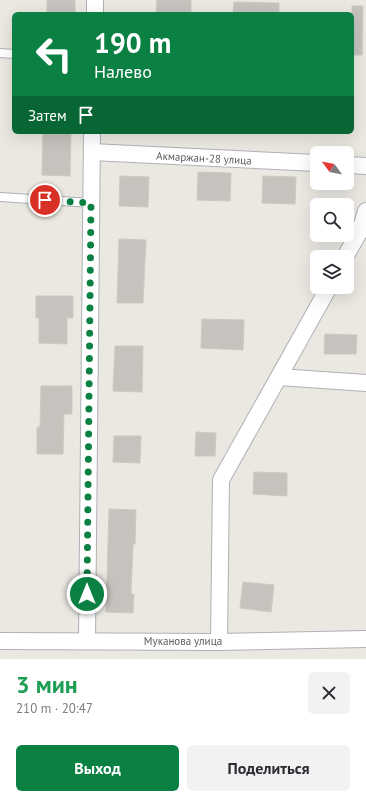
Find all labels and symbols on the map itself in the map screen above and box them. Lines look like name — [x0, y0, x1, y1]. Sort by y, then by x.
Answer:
north arrow — [310, 146, 354, 190]
street label: Акмаржан-28 улица — [156, 149, 252, 167]
pin — [28, 183, 62, 217]
position arrow — [66, 573, 108, 615]
street label: Муканова улица — [144, 634, 222, 648]

